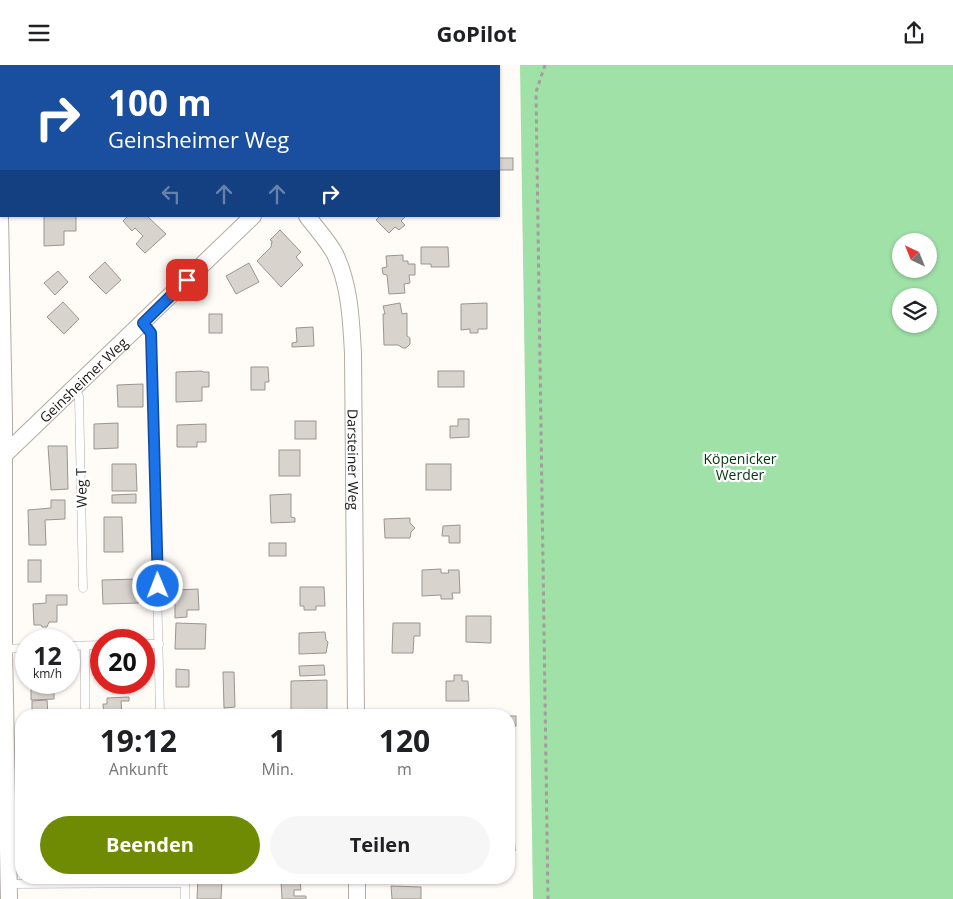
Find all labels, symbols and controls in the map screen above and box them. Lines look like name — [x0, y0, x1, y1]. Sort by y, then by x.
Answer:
text: GoPilot — [437, 18, 516, 48]
icon: menu — [25, 19, 53, 47]
icon: share — [900, 19, 928, 47]
text: 100 m — [108, 79, 212, 126]
icon: right — [25, 85, 90, 150]
text: Geinsheimer Weg — [108, 124, 289, 154]
icon: left — [157, 180, 185, 208]
icon: ahead — [210, 180, 238, 208]
icon: ahead — [263, 180, 291, 208]
icon: right — [316, 180, 344, 208]
north arrow — [892, 233, 938, 277]
map controls — [892, 233, 937, 333]
pin — [166, 259, 208, 301]
icon: arrive — [173, 266, 201, 294]
button: layers — [892, 288, 937, 333]
street label: Geinsheimer Weg — [35, 332, 131, 426]
street label: Darsteiner Weg — [344, 409, 364, 510]
park label: Köpenicker Werder — [703, 449, 777, 484]
street label: Weg T — [71, 468, 91, 508]
position arrow — [131, 559, 183, 611]
speed limit sign: 20 — [90, 629, 155, 694]
text: 12 — [33, 638, 62, 672]
text: km/h — [33, 665, 62, 682]
text: 19:12 — [100, 720, 177, 761]
text: 1 — [269, 720, 286, 761]
text: 120 — [379, 720, 430, 761]
text: Ankunft — [109, 758, 168, 780]
text: Min. — [262, 758, 294, 780]
text: m — [397, 758, 412, 780]
button: Beenden — [40, 816, 260, 874]
button: Teilen — [270, 816, 490, 874]

